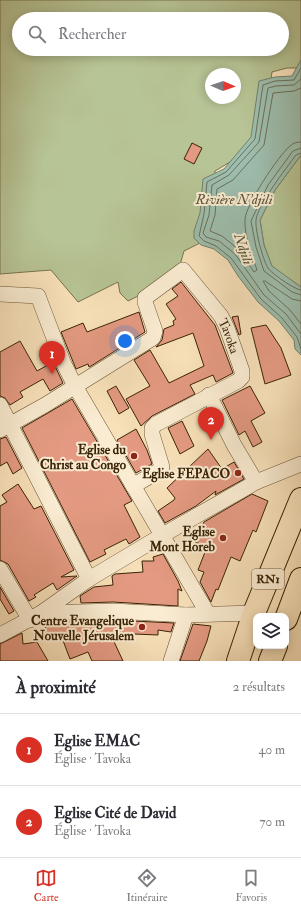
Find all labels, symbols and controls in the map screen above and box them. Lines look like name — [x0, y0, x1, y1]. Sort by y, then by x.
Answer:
search box — [12, 12, 289, 56]
icon: search — [26, 23, 48, 45]
text: Rechercher — [58, 25, 126, 44]
north arrow — [205, 68, 241, 104]
water label: Rivière N'djili — [195, 191, 273, 208]
water label: Ndjili — [230, 230, 257, 267]
street label: Tavoka — [214, 316, 243, 357]
your location — [115, 331, 135, 351]
pin: 1 — [39, 341, 65, 374]
pin: 2 — [198, 407, 224, 440]
place label: Eglise du Christ au Congo — [40, 442, 127, 474]
marker: Eglise du Christ au Congo — [129, 451, 139, 461]
place label: Eglise FEPACO — [142, 466, 230, 483]
marker: Eglise FEPACO — [233, 468, 243, 478]
place label: Eglise Mont Horeb — [148, 524, 216, 555]
marker: Eglise Mont Horeb — [218, 533, 228, 543]
road number: RN1 — [252, 569, 284, 589]
place label: Centre Evangelique Nouvelle Jérusalem — [31, 613, 135, 645]
map controls — [253, 613, 289, 649]
button: layers — [253, 613, 289, 649]
marker: Centre Evangelique Nouvelle Jérusalem — [137, 622, 147, 632]
text: À proximité — [16, 677, 96, 698]
text: 2 résultats — [233, 679, 285, 695]
text: Eglise EMAC — [54, 732, 140, 751]
text: 1 — [27, 742, 31, 758]
text: 40 m — [259, 742, 285, 758]
text: Église · Tavoka — [54, 751, 131, 767]
text: Eglise Cité de David — [54, 804, 176, 823]
text: 2 — [26, 814, 32, 830]
text: 70 m — [260, 814, 285, 830]
text: Église · Tavoka — [54, 823, 131, 839]
tab: Carte — [34, 867, 59, 904]
tab: Itinéraire — [126, 867, 168, 904]
tab: Favoris — [235, 867, 267, 904]

